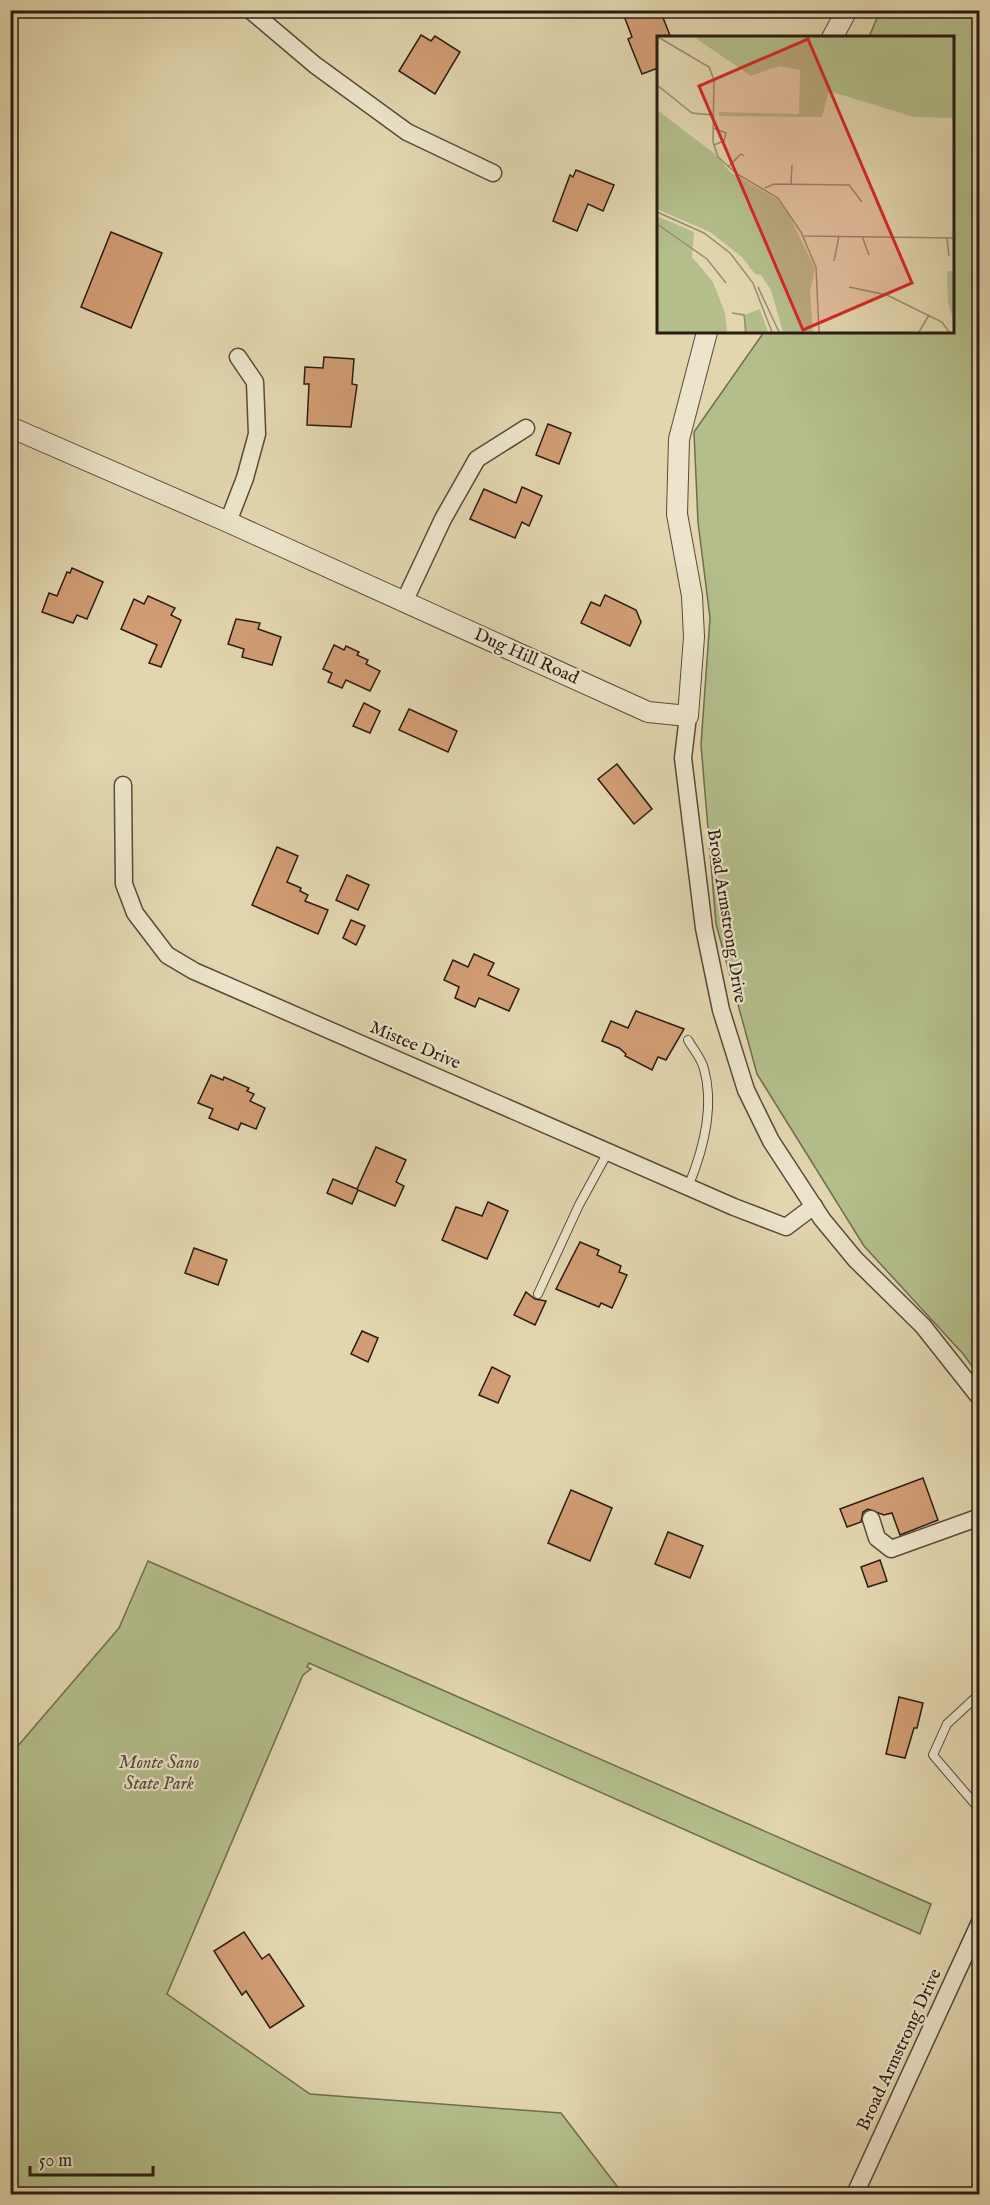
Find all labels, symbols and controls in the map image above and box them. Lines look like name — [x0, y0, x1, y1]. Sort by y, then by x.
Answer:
inset map — [657, 36, 954, 333]
street label: Dug Hill Road — [470, 624, 582, 690]
street label: Broad Armstrong Drive — [701, 827, 751, 1005]
street label: Mistee Drive — [366, 1017, 464, 1075]
park label: Monte Sano State Park — [119, 1752, 199, 1796]
street label: Broad Armstrong Drive — [852, 1965, 948, 2135]
scale bar — [30, 2139, 153, 2177]
text: 50 m — [39, 2150, 72, 2173]

